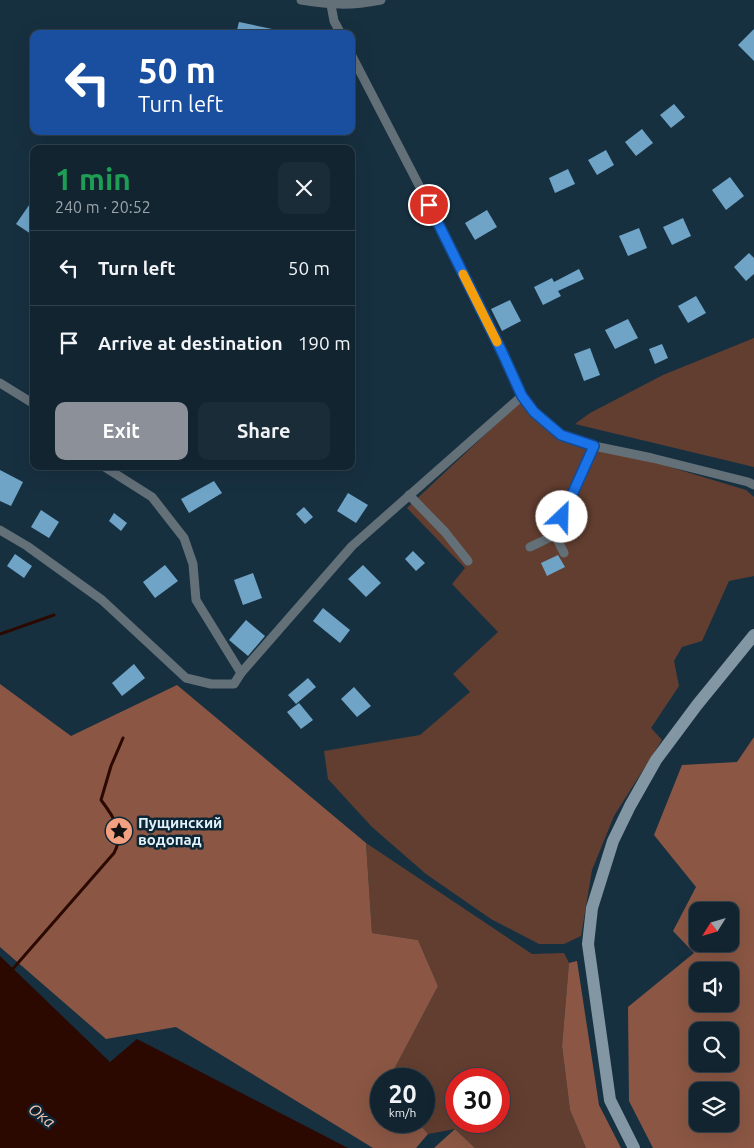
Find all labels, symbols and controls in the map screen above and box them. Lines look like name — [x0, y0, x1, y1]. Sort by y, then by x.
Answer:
icon: left — [55, 50, 120, 115]
text: 50 m — [138, 50, 216, 90]
text: Turn left — [138, 91, 223, 116]
text: 1 min — [55, 162, 131, 196]
button: close — [278, 162, 330, 214]
pin — [408, 184, 450, 226]
icon: arrive — [415, 191, 443, 219]
text: 240 m · 20:52 — [55, 198, 151, 216]
icon: left — [55, 254, 83, 282]
text: Turn left — [98, 257, 176, 279]
text: 50 m — [288, 257, 330, 279]
icon: arrive — [55, 329, 83, 357]
text: Arrive at destination — [98, 332, 283, 354]
text: 190 m — [298, 332, 351, 354]
button: Exit — [55, 402, 188, 460]
button: Share — [198, 402, 330, 460]
position arrow — [535, 490, 587, 542]
place label: Пущинский водопад — [138, 814, 222, 848]
place icon: Пущинский водопад — [104, 816, 134, 846]
north arrow — [689, 902, 739, 952]
map controls — [689, 902, 739, 1132]
button: sound — [689, 962, 739, 1012]
button: search — [689, 1022, 739, 1072]
speed limit sign: 30 — [445, 1068, 510, 1133]
text: 20 — [388, 1080, 417, 1108]
button: layers — [689, 1082, 739, 1132]
water label: Ока — [25, 1099, 59, 1131]
text: km/h — [389, 1106, 416, 1119]

